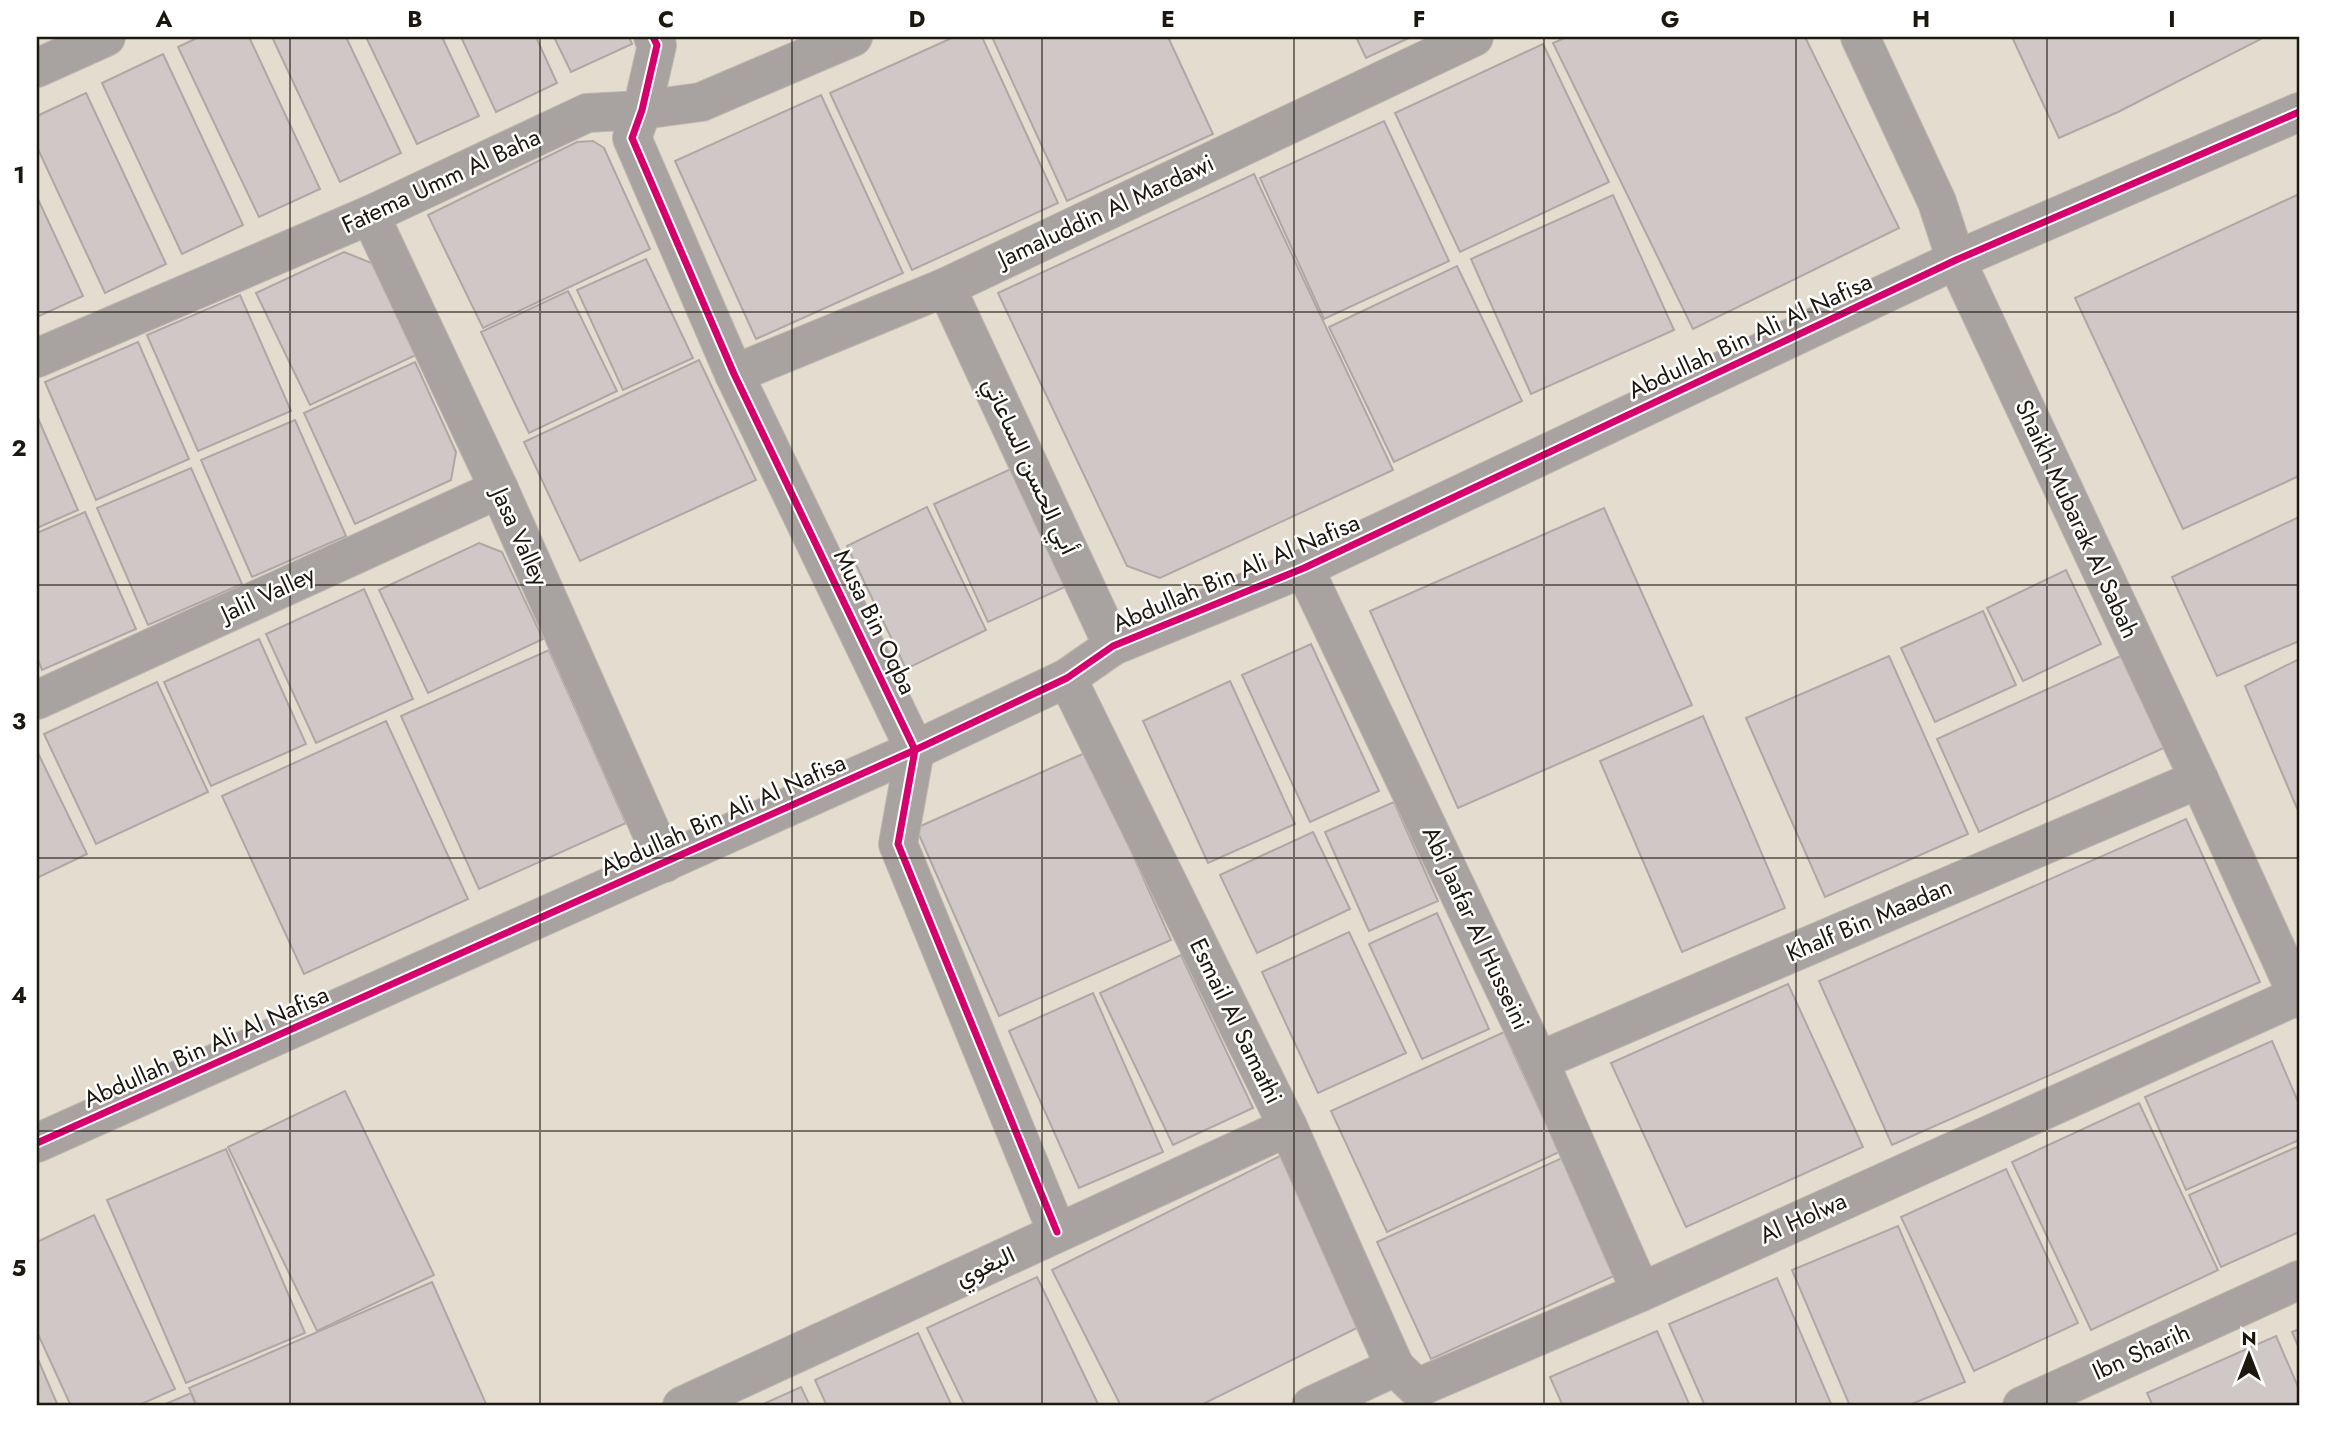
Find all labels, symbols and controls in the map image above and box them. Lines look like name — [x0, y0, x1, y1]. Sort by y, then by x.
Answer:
text: A — [155, 2, 173, 36]
text: B — [407, 2, 423, 36]
text: C — [658, 2, 674, 36]
text: D — [909, 2, 926, 36]
text: E — [1161, 2, 1175, 36]
text: F — [1413, 2, 1425, 36]
text: G — [1661, 2, 1679, 36]
text: H — [1912, 2, 1930, 36]
text: I — [2168, 2, 2176, 36]
street label: Fatema Umm Al Baha — [336, 119, 546, 242]
street label: Jamaluddin Al Mardawi — [989, 145, 1219, 277]
text: 1 — [13, 158, 25, 192]
street label: Abdullah Bin Ali Al Nafisa — [1622, 264, 1877, 407]
street label: أبي الحسن الساعاتي — [972, 371, 1087, 561]
street label: Shaikh Mubarak Al Sabah — [2007, 394, 2148, 644]
text: 2 — [11, 431, 27, 465]
street label: Jasa Valley — [482, 479, 558, 592]
street label: Abdullah Bin Ali Al Nafisa — [1107, 505, 1365, 641]
street label: Musa Bin Oqba — [825, 543, 926, 700]
street label: Jalil Valley — [212, 556, 321, 632]
text: 3 — [12, 704, 26, 738]
street label: Abdullah Bin Ali Al Nafisa — [594, 745, 851, 885]
street label: Abi Jaafar Al Husseini — [1414, 820, 1539, 1035]
street label: Khalf Bin Maadan — [1780, 869, 1957, 970]
street label: Esmail Al Samathi — [1181, 932, 1292, 1109]
street label: Abdullah Bin Ali Al Nafisa — [77, 977, 334, 1117]
text: 4 — [11, 978, 27, 1012]
street label: Al Holwa — [1754, 1183, 1852, 1252]
street label: البغوي — [949, 1237, 1021, 1296]
text: 5 — [12, 1251, 26, 1285]
street label: Ibn Sharih — [2086, 1314, 2195, 1389]
north arrow — [2214, 1320, 2284, 1390]
text: N — [2241, 1325, 2257, 1352]

